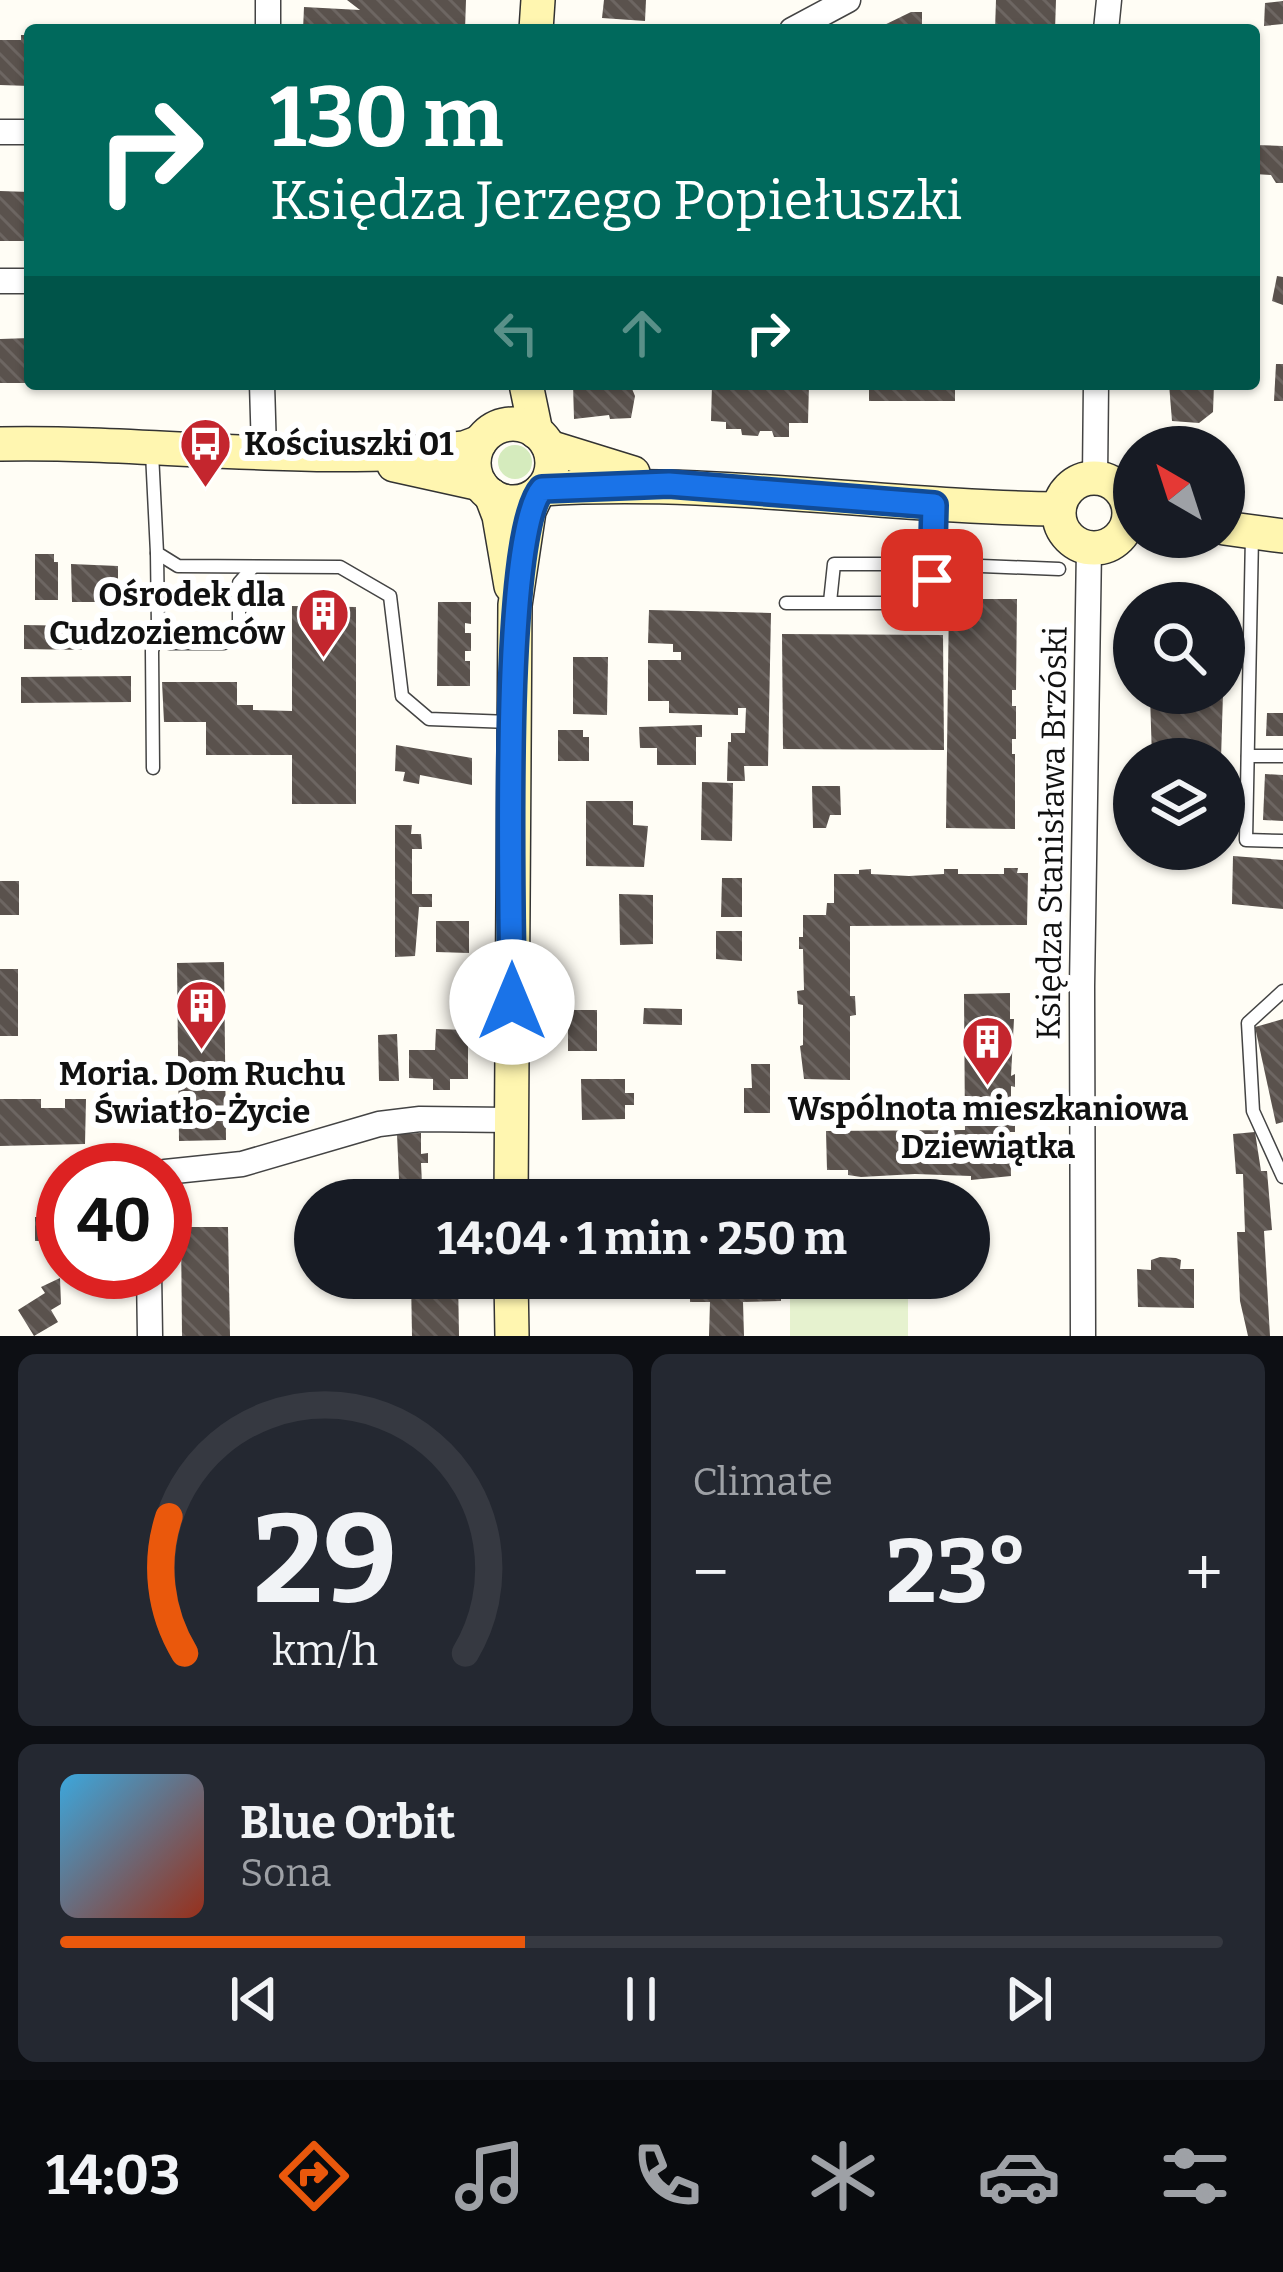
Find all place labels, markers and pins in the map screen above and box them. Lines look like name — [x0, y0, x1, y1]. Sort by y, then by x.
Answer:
bus stop icon: Kościuszki 01 — [177, 415, 233, 489]
place label: Kościuszki 01 — [244, 424, 454, 464]
pin — [881, 529, 983, 631]
place label: Ośrodek dla Cudzoziemców — [49, 575, 286, 653]
building icon: Ośrodek dla Cudzoziemców — [296, 585, 352, 659]
building icon: Moria. Dom Ruchu Światło-Życie — [174, 978, 230, 1052]
building icon: Wspólnota mieszkaniowa Dziewiątka — [960, 1013, 1016, 1087]
place label: Moria. Dom Ruchu Światło-Życie — [59, 1054, 345, 1132]
place label: Wspólnota mieszkaniowa Dziewiątka — [788, 1089, 1189, 1167]

